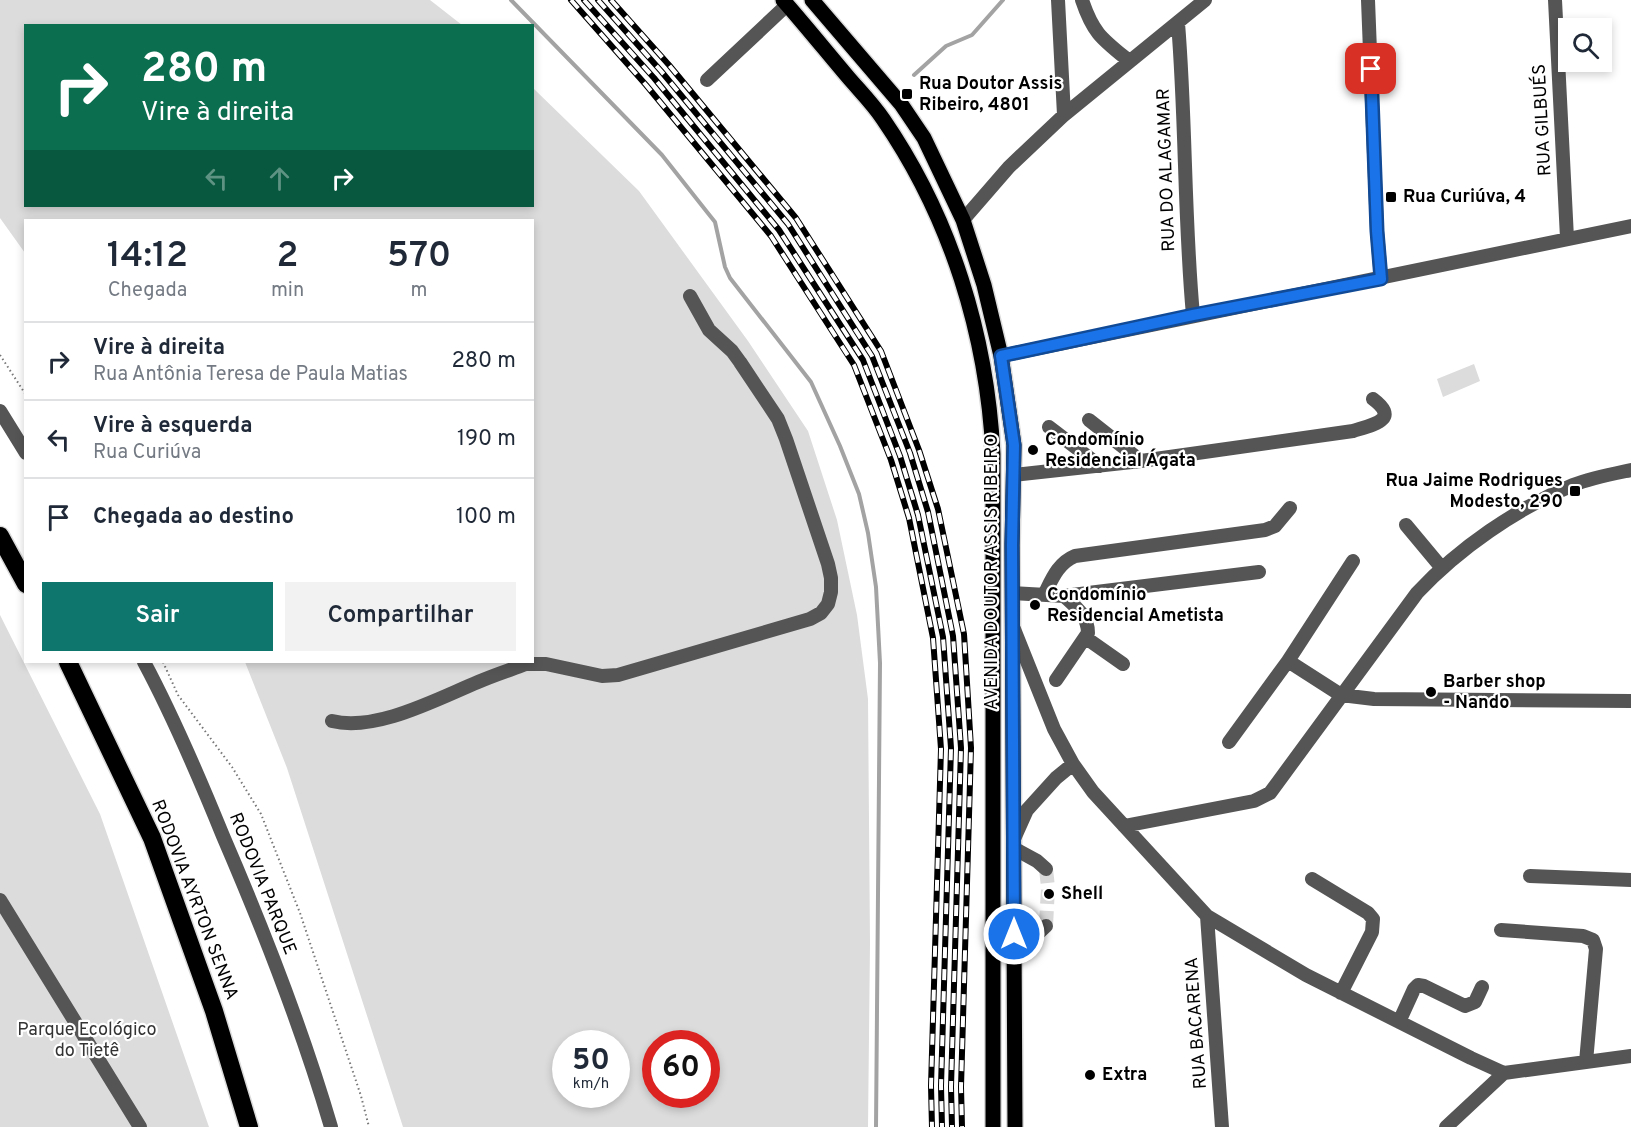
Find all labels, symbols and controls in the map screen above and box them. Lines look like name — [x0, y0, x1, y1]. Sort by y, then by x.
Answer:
map controls — [1558, 18, 1612, 72]
button: search — [1558, 18, 1612, 72]
pin — [1345, 43, 1396, 94]
text: 280 m — [141, 44, 267, 97]
icon: right — [42, 48, 120, 126]
icon: arrive — [1354, 52, 1387, 85]
street label: RUA GILBUÉS — [1527, 63, 1557, 177]
place label: Rua Doutor Assis Ribeiro, 4801 — [919, 73, 1062, 117]
marker: Rua Doutor Assis Ribeiro, 4801 — [900, 87, 914, 101]
street label: RUA DO ALAGAMAR — [1153, 88, 1181, 252]
text: Vire à direita — [141, 96, 294, 130]
icon: left — [200, 162, 233, 195]
icon: ahead — [263, 162, 296, 195]
icon: right — [326, 162, 359, 195]
place label: Rua Curiúva, 4 — [1403, 186, 1526, 209]
marker: Rua Curiúva, 4 — [1384, 190, 1398, 204]
text: 14:12 — [107, 234, 188, 280]
text: 2 — [277, 234, 299, 280]
text: 570 — [387, 234, 451, 280]
text: Chegada — [108, 278, 187, 304]
text: min — [271, 278, 304, 304]
text: m — [411, 278, 428, 304]
text: Vire à direita — [93, 335, 225, 362]
icon: right — [42, 345, 75, 378]
text: 280 m — [451, 348, 516, 375]
text: Rua Antônia Teresa de Paula Matias — [93, 362, 408, 388]
text: Vire à esquerda — [93, 413, 252, 440]
icon: left — [42, 423, 75, 456]
text: 190 m — [457, 426, 516, 453]
place label: Condomínio Residencial Ágata — [1045, 429, 1196, 473]
street label: AVENIDA DOUTOR ASSIS RIBEIRO — [981, 434, 1004, 710]
text: Rua Curiúva — [93, 440, 201, 466]
marker: Condomínio Residencial Ágata — [1026, 443, 1040, 457]
place label: Rua Jaime Rodrigues Modesto, 290 — [1386, 470, 1563, 514]
marker: Rua Jaime Rodrigues Modesto, 290 — [1568, 484, 1582, 498]
icon: arrive — [42, 501, 75, 534]
text: Chegada ao destino — [93, 504, 294, 531]
text: 100 m — [456, 504, 516, 531]
button: Sair — [42, 582, 273, 651]
button: Compartilhar — [285, 582, 516, 651]
place label: Condomínio Residencial Ametista — [1047, 584, 1224, 628]
marker: Condomínio Residencial Ametista — [1028, 598, 1042, 612]
place label: Barber shop - Nando — [1443, 671, 1546, 715]
marker: Barber shop - Nando — [1424, 685, 1438, 699]
street label: RODOVIA AYRTON SENNA — [145, 797, 243, 1003]
street label: RODOVIA PARQUE — [223, 810, 301, 958]
place label: Shell — [1061, 883, 1103, 906]
marker: Shell — [1042, 887, 1056, 901]
position arrow — [982, 902, 1046, 966]
street label: RUA BACARENA — [1181, 956, 1213, 1090]
park label: Parque Ecológico do Tietê — [17, 1019, 157, 1063]
speed limit sign: 60 — [642, 1030, 720, 1108]
text: 50 — [572, 1043, 610, 1080]
place label: Extra — [1102, 1064, 1147, 1087]
marker: Extra — [1083, 1068, 1097, 1082]
text: km/h — [573, 1075, 609, 1094]

